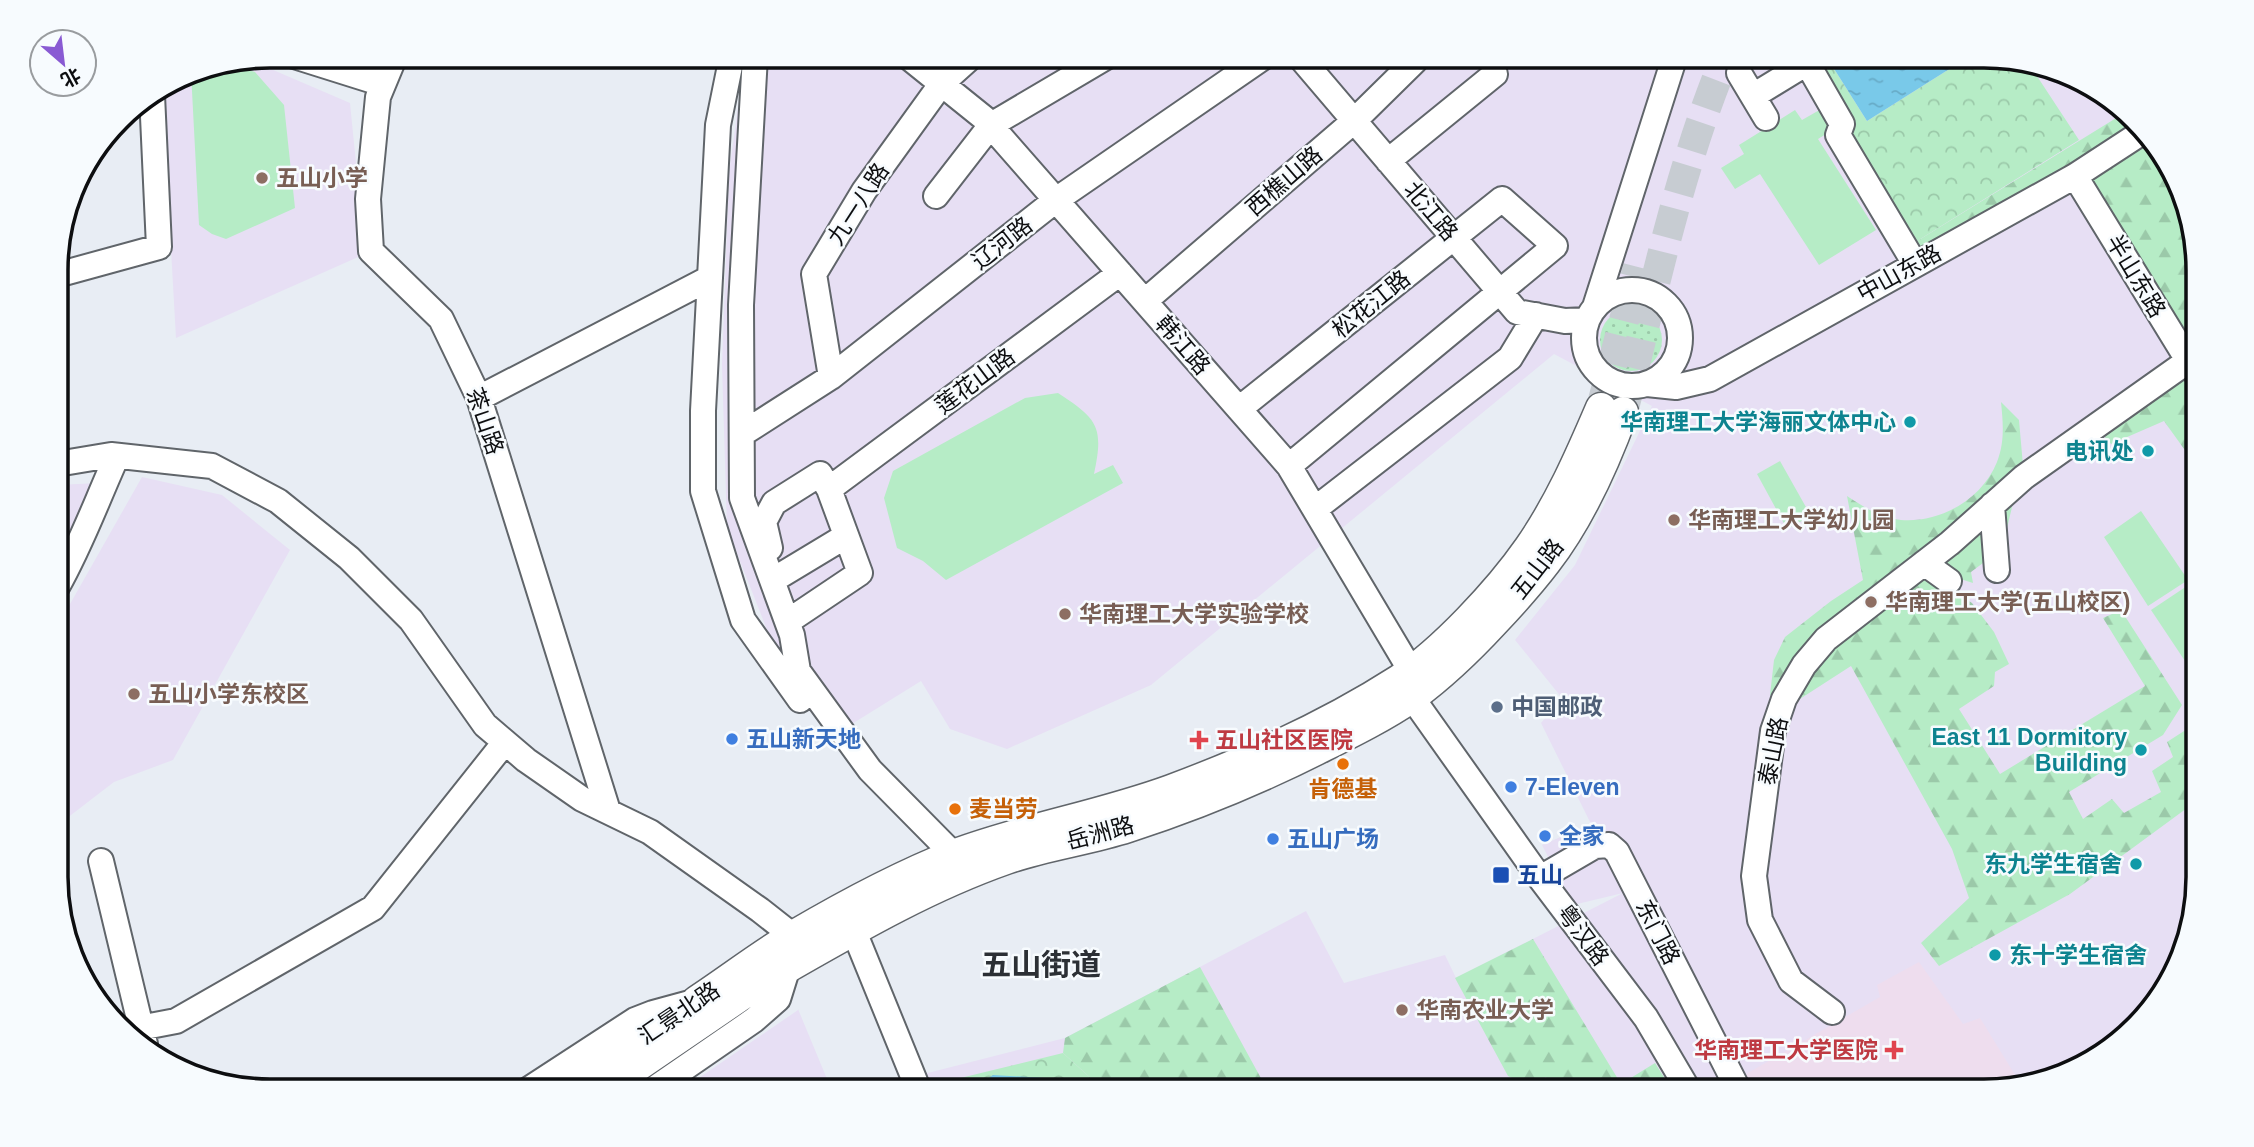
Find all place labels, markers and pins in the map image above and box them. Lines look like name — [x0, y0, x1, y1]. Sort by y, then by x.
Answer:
place label: 五山小学 — [276, 165, 368, 191]
marker: 五山小学 — [254, 170, 270, 186]
place label: 华南理工大学海丽文体中心 — [1620, 409, 1896, 435]
marker: 华南理工大学海丽文体中心 — [1902, 414, 1918, 430]
place label: 电讯处 — [2065, 438, 2134, 464]
marker: 电讯处 — [2140, 443, 2156, 459]
place label: 华南理工大学幼儿园 — [1688, 507, 1895, 533]
marker: 华南理工大学幼儿园 — [1666, 512, 1682, 528]
place label: 华南理工大学(五山校区) — [1885, 589, 2130, 615]
marker: 华南理工大学(五山校区) — [1863, 594, 1879, 610]
place label: 华南理工大学实验学校 — [1079, 601, 1309, 627]
marker: 华南理工大学实验学校 — [1057, 606, 1073, 622]
place label: 五山小学东校区 — [148, 681, 309, 707]
marker: 五山小学东校区 — [126, 686, 142, 702]
place label: 中国邮政 — [1511, 694, 1603, 720]
marker: 中国邮政 — [1489, 699, 1505, 715]
place label: East 11 Dormitory Building — [1931, 724, 2127, 776]
place label: 五山新天地 — [746, 726, 861, 752]
place label: 五山社区医院 — [1215, 727, 1353, 753]
marker: 五山社区医院 — [1189, 730, 1209, 750]
marker: 五山新天地 — [724, 731, 740, 747]
marker: East 11 Dormitory Building — [2133, 742, 2149, 758]
marker: 肯德基 — [1335, 756, 1351, 772]
place label: 7-Eleven — [1525, 774, 1620, 800]
place label: 肯德基 — [1309, 776, 1378, 802]
marker: 7-Eleven — [1503, 779, 1519, 795]
place label: 麦当劳 — [969, 796, 1038, 822]
marker: 麦当劳 — [947, 801, 963, 817]
place label: 全家 — [1559, 823, 1605, 849]
place label: 五山广场 — [1287, 826, 1379, 852]
marker: 全家 — [1537, 828, 1553, 844]
marker: 五山广场 — [1265, 831, 1281, 847]
place label: 东九学生宿舍 — [1984, 851, 2122, 877]
marker: 东九学生宿舍 — [2128, 856, 2144, 872]
place label: 五山 — [1517, 862, 1563, 888]
marker: 五山 — [1491, 865, 1511, 885]
place label: 东十学生宿舍 — [2009, 942, 2147, 968]
marker: 东十学生宿舍 — [1987, 947, 2003, 963]
place label: 华南农业大学 — [1416, 997, 1554, 1023]
marker: 华南农业大学 — [1394, 1002, 1410, 1018]
place label: 华南理工大学医院 — [1694, 1037, 1878, 1063]
marker: 华南理工大学医院 — [1884, 1040, 1904, 1060]

